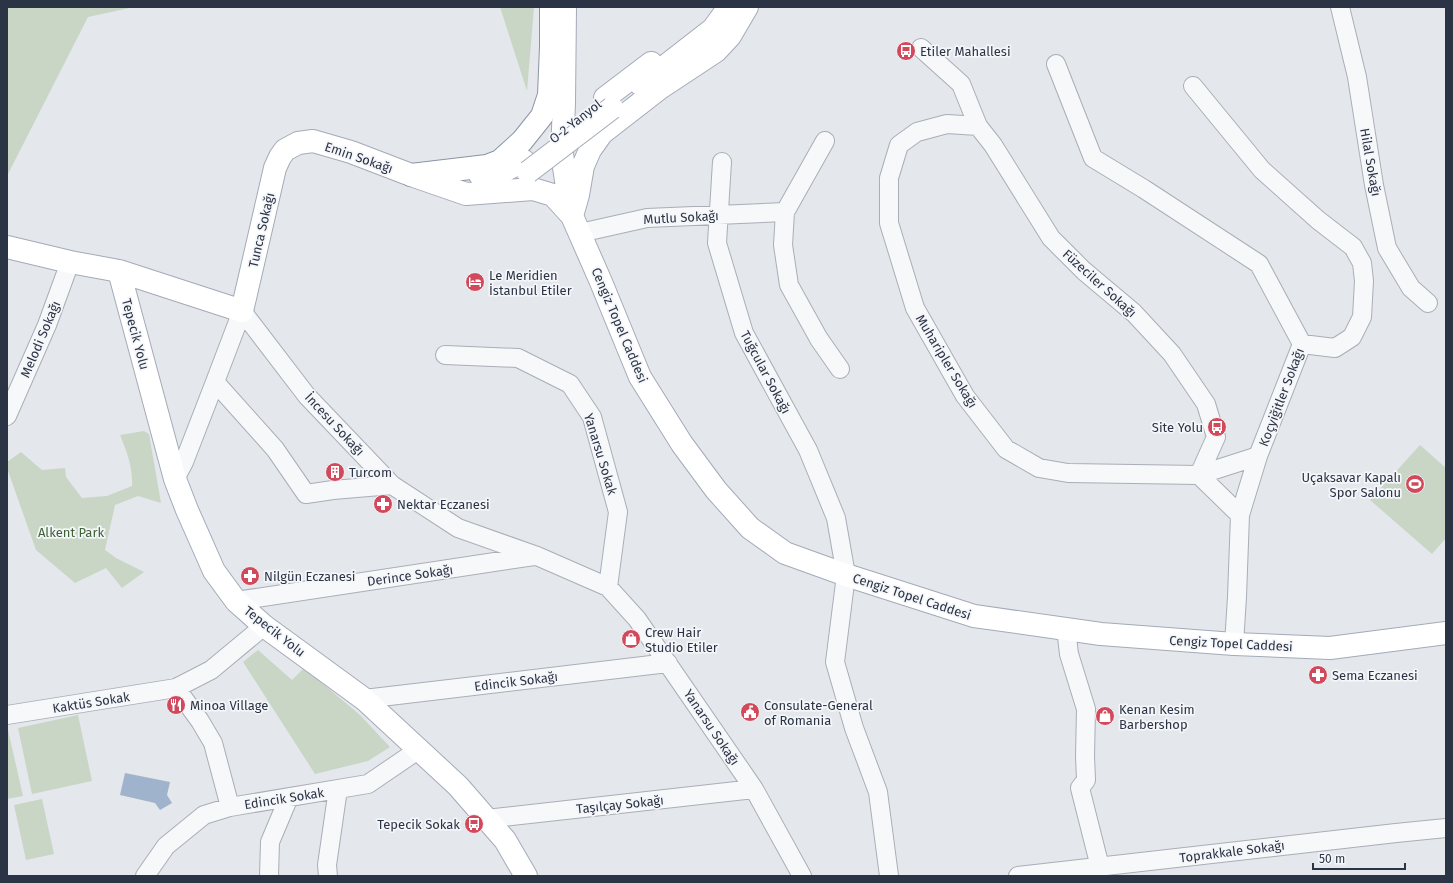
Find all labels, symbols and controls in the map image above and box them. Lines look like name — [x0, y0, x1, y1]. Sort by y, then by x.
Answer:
bus stop icon: Etiler Mahallesi — [895, 40, 917, 62]
place label: Etiler Mahallesi — [920, 44, 1011, 59]
street label: O-2 Yanyol — [546, 96, 604, 146]
street label: Hilal Sokağı — [1357, 127, 1384, 197]
street label: Emin Sokağı — [323, 139, 395, 176]
street label: Tunca Sokağı — [246, 191, 277, 269]
street label: Mutlu Sokağı — [643, 208, 719, 227]
street label: Füzeciler Sokağı — [1060, 246, 1140, 320]
street label: Cengiz Topel Caddesi — [589, 265, 651, 385]
place label: Le Meridien İstanbul Etiler — [489, 268, 572, 298]
hotel icon: Le Meridien İstanbul Etiler — [464, 271, 486, 293]
street label: Tepecik Yolu — [119, 297, 152, 371]
street label: Melodi Sokağı — [18, 299, 63, 380]
street label: Muharipler Sokağı — [913, 312, 980, 411]
street label: Tuğcular Sokağı — [737, 328, 794, 416]
street label: Koçyiğitler Sokağı — [1256, 346, 1307, 448]
street label: İncesu Sokağı — [302, 390, 367, 459]
street label: Yanarsu Sokak — [581, 411, 620, 497]
bus stop icon: Site Yolu — [1206, 416, 1228, 438]
place label: Site Yolu — [1152, 420, 1203, 435]
building icon: Turcom — [324, 461, 346, 483]
place label: Turcom — [349, 465, 392, 480]
place label: Uçaksavar Kapalı Spor Salonu — [1301, 470, 1401, 500]
sports icon: Uçaksavar Kapalı Spor Salonu — [1404, 473, 1426, 495]
pharmacy icon: Nektar Eczanesi — [372, 493, 394, 515]
place label: Nektar Eczanesi — [397, 497, 490, 512]
park label: Alkent Park — [38, 525, 104, 540]
street label: Derince Sokağı — [366, 562, 454, 589]
pharmacy icon: Nilgün Eczanesi — [239, 565, 261, 587]
place label: Nilgün Eczanesi — [264, 569, 356, 584]
street label: Cengiz Topel Caddesi — [851, 570, 973, 623]
street label: Tepecik Yolu — [241, 603, 308, 660]
place label: Crew Hair Studio Etiler — [645, 625, 718, 655]
shop icon: Crew Hair Studio Etiler — [620, 628, 642, 650]
street label: Cengiz Topel Caddesi — [1169, 633, 1293, 654]
pharmacy icon: Sema Eczanesi — [1307, 664, 1329, 686]
place label: Sema Eczanesi — [1332, 668, 1418, 683]
street label: Edincik Sokağı — [473, 669, 559, 694]
street label: Yanarsu Sokağı — [681, 686, 742, 768]
street label: Kaktüs Sokak — [51, 689, 131, 716]
restaurant icon: Minoa Village — [165, 694, 187, 716]
place label: Minoa Village — [190, 698, 268, 713]
place label: Consulate-General of Romania — [764, 698, 873, 728]
public building icon: Consulate-General of Romania — [739, 701, 761, 723]
place label: Kenan Kesim Barbershop — [1119, 702, 1195, 732]
shop icon: Kenan Kesim Barbershop — [1094, 705, 1116, 727]
street label: Edincik Sokak — [243, 785, 325, 812]
street label: Taşılçay Sokağı — [576, 792, 665, 817]
bus stop icon: Tepecik Sokak — [463, 813, 485, 835]
place label: Tepecik Sokak — [377, 817, 460, 832]
street label: Toprakkale Sokağı — [1179, 838, 1285, 865]
scale bar — [1313, 845, 1405, 871]
text: 50 m — [1319, 852, 1345, 866]

